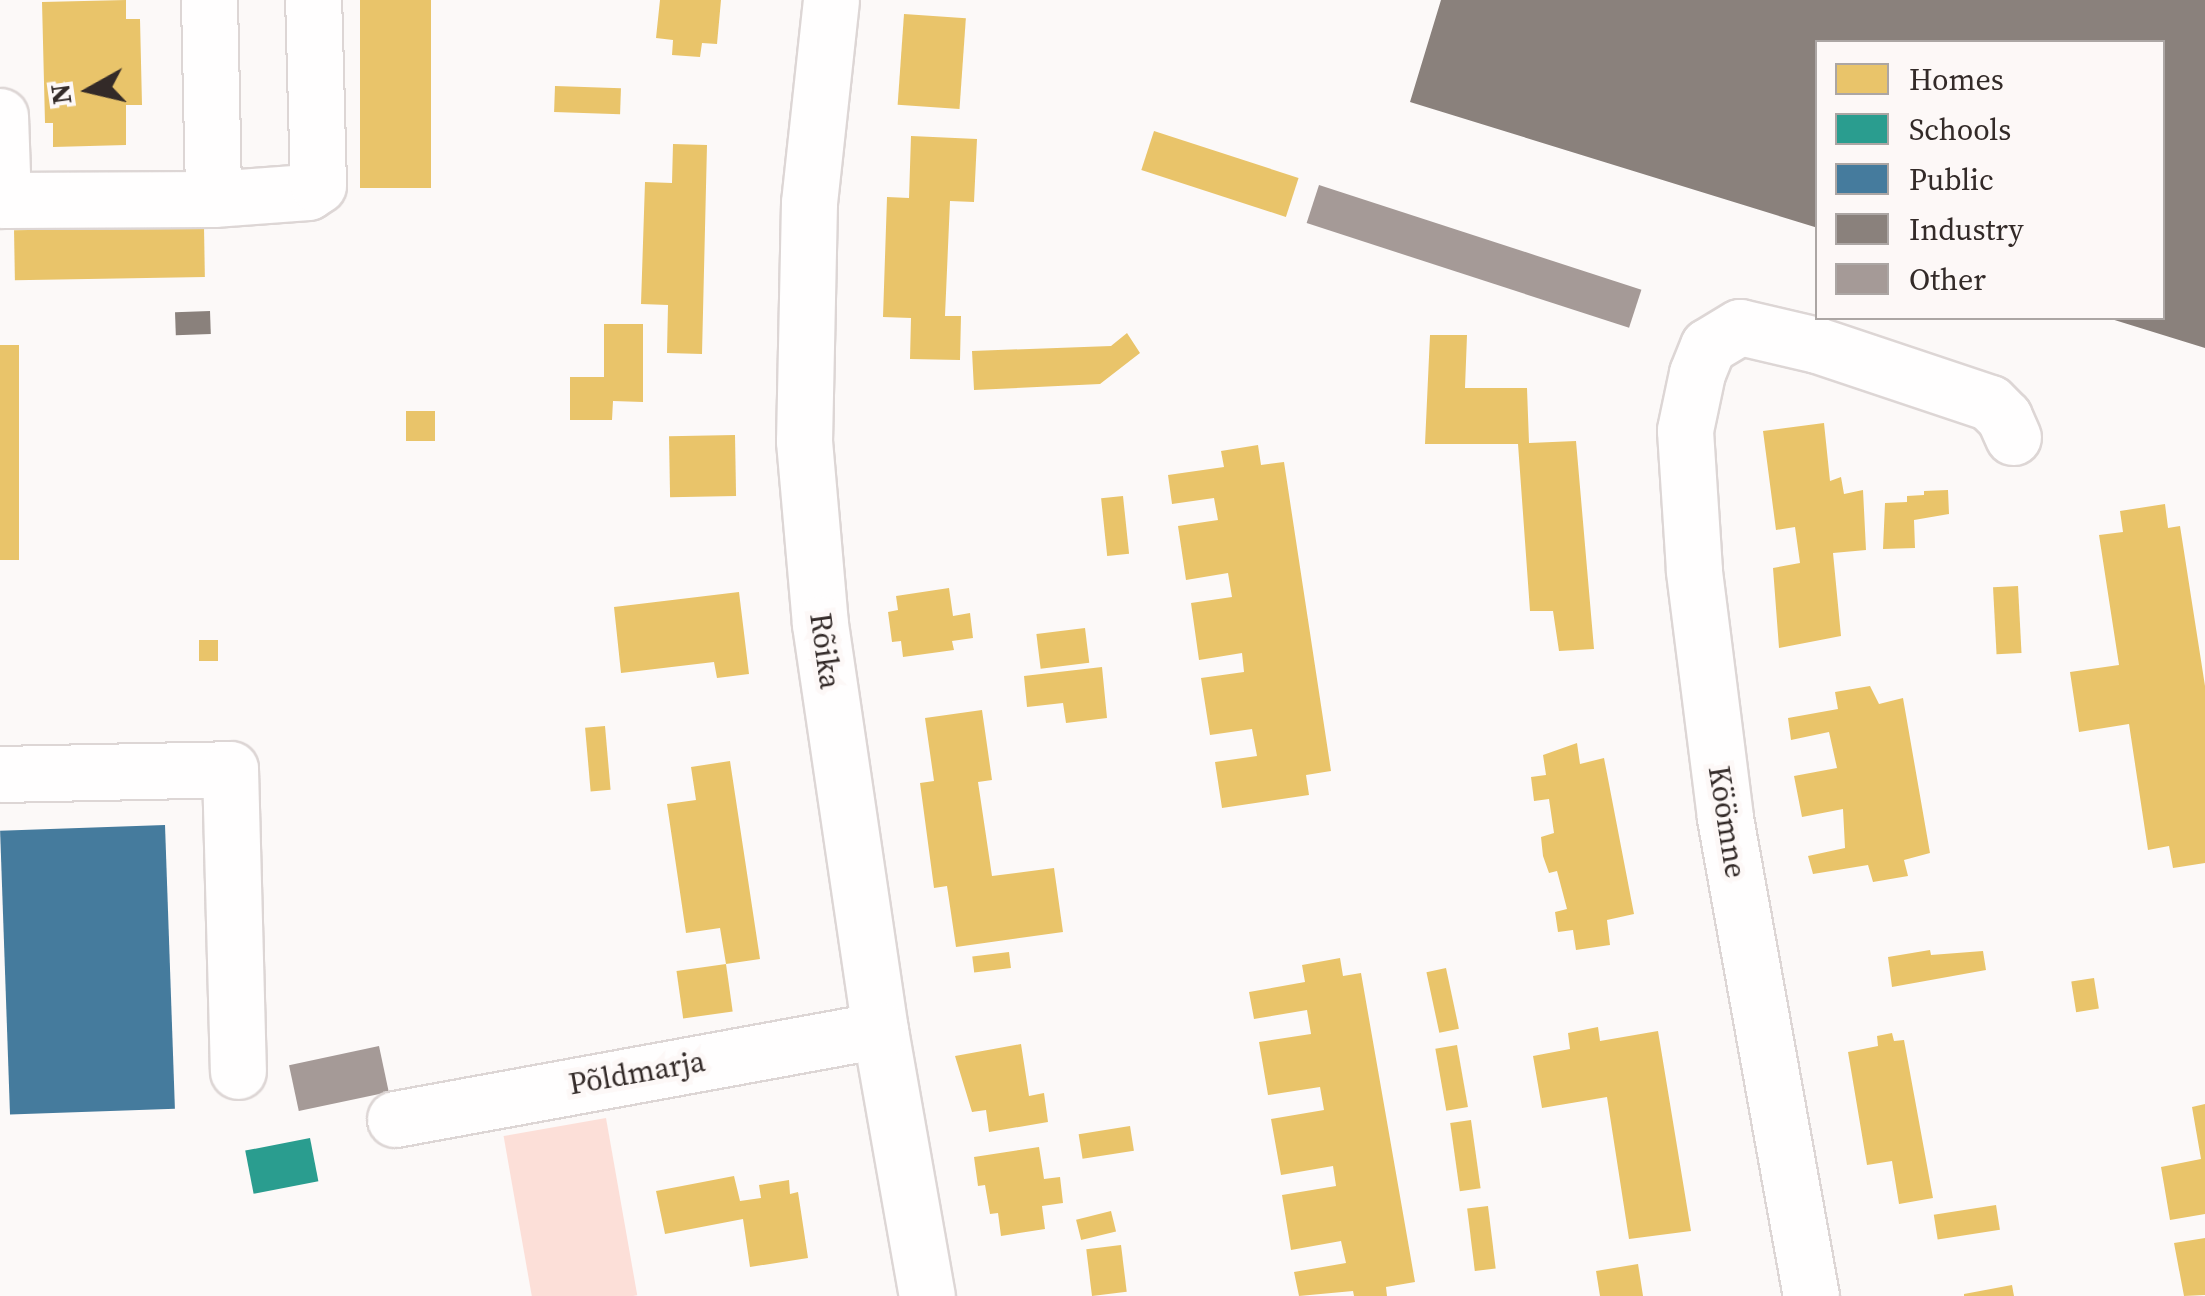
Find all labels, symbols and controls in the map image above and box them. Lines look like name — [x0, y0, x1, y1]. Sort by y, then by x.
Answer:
north arrow — [40, 40, 140, 140]
legend — [1815, 40, 2165, 320]
text: Homes — [1909, 59, 2004, 100]
text: N — [40, 81, 81, 107]
text: Schools — [1909, 109, 2011, 150]
text: Public — [1909, 159, 1994, 200]
text: Industry — [1909, 209, 2024, 250]
text: Other — [1909, 259, 1986, 300]
street label: Rõika — [802, 611, 848, 691]
street label: Köömne — [1700, 763, 1754, 881]
street label: Põldmarja — [566, 1043, 708, 1103]

